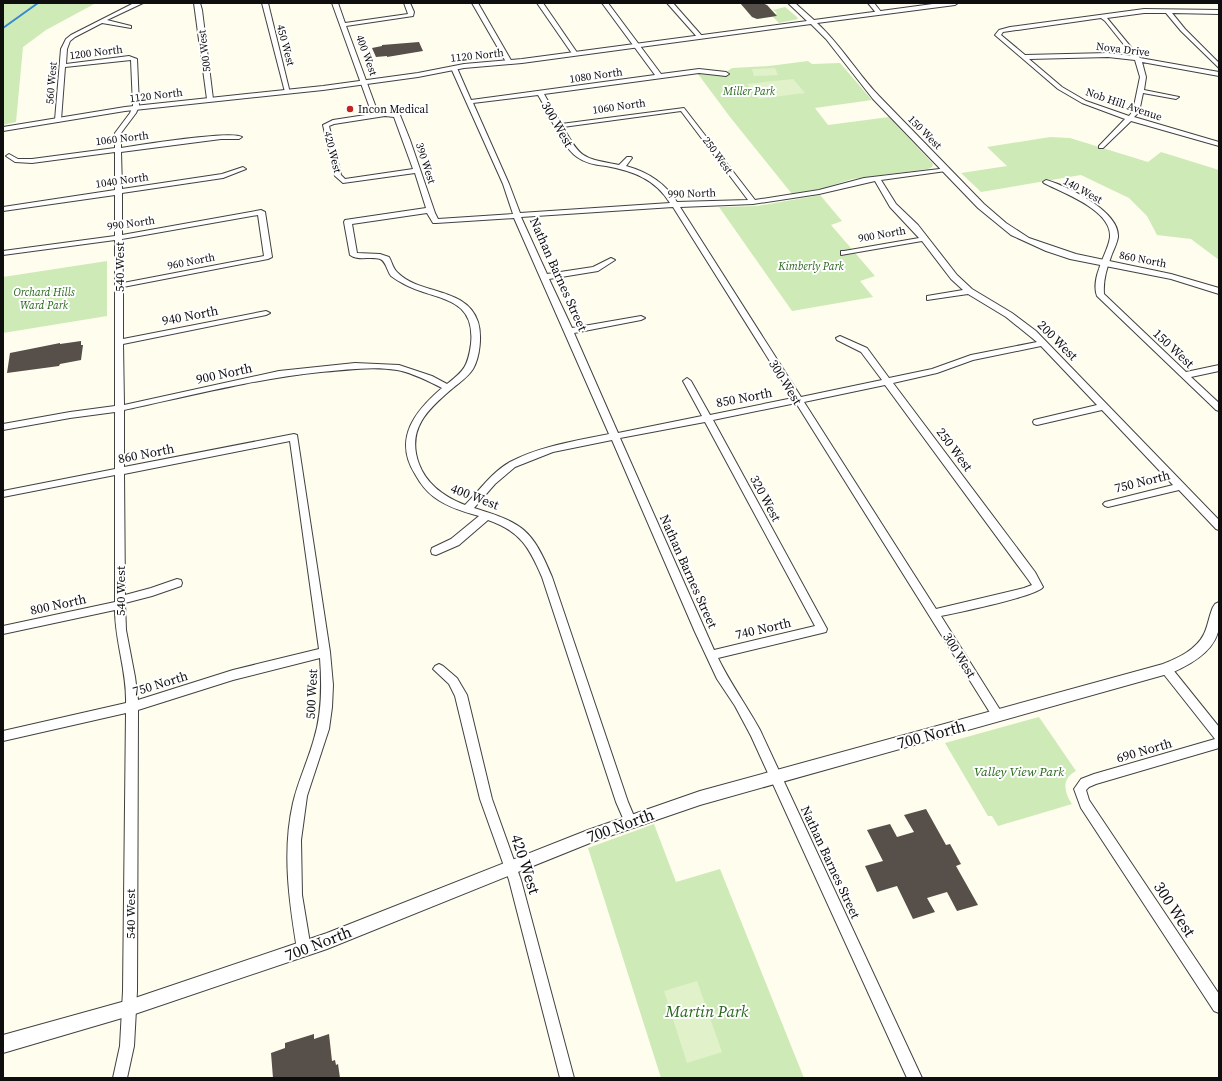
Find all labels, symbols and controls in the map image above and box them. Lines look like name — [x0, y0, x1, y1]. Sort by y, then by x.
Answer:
street label: 450 West — [273, 23, 298, 68]
street label: 500 West — [194, 29, 215, 73]
street label: 400 West — [352, 33, 381, 78]
street label: Nova Drive — [1095, 39, 1151, 60]
street label: 1200 North — [69, 42, 124, 63]
street label: 1120 North — [450, 45, 505, 66]
street label: 560 West — [42, 61, 61, 105]
street label: 1080 North — [568, 64, 624, 87]
park label: Miller Park — [722, 84, 776, 99]
street label: Nob Hill Avenue — [1084, 84, 1164, 125]
street label: 1120 North — [129, 85, 184, 106]
street label: 1060 North — [591, 95, 647, 118]
street label: 300 West — [538, 98, 578, 151]
place label: Incon Medical — [358, 102, 428, 117]
marker: Incon Medical — [345, 104, 355, 114]
street label: 150 West — [904, 112, 945, 153]
street label: 1060 North — [95, 128, 150, 149]
street label: 420 West — [320, 130, 345, 175]
street label: 250 West — [699, 134, 736, 177]
street label: 390 West — [412, 141, 439, 186]
street label: 1040 North — [94, 169, 150, 192]
street label: 140 West — [1061, 174, 1105, 208]
street label: 990 North — [668, 185, 717, 202]
street label: 990 North — [106, 213, 156, 234]
street label: Nathan Barnes Street — [526, 215, 592, 334]
street label: 900 North — [857, 223, 907, 246]
street label: 540 West — [111, 241, 128, 292]
street label: 860 North — [1118, 248, 1168, 272]
street label: 960 North — [166, 249, 217, 273]
park label: Kimberly Park — [777, 259, 845, 274]
park label: Orchard Hills Ward Park — [13, 285, 75, 313]
street label: 940 North — [161, 302, 220, 329]
street label: 200 West — [1034, 317, 1082, 365]
street label: 150 West — [1149, 325, 1198, 372]
street label: 300 West — [765, 356, 806, 409]
street label: 900 North — [195, 359, 254, 388]
street label: 850 North — [715, 384, 774, 411]
street label: 250 West — [933, 424, 977, 475]
street label: 860 North — [117, 440, 176, 467]
street label: 750 North — [1112, 466, 1172, 497]
street label: 320 West — [746, 472, 785, 525]
street label: 400 West — [448, 480, 502, 514]
street label: Nathan Barnes Street — [656, 512, 722, 631]
street label: 540 West — [112, 565, 129, 616]
street label: 800 North — [29, 590, 88, 619]
street label: 740 North — [733, 614, 793, 643]
street label: 300 West — [939, 629, 980, 682]
street label: 750 North — [130, 667, 190, 700]
street label: 500 West — [302, 668, 321, 720]
street label: 700 North — [894, 714, 968, 754]
street label: 690 North — [1114, 734, 1174, 766]
park label: Valley View Park — [974, 763, 1065, 780]
street label: 700 North — [583, 803, 657, 847]
street label: Nathan Barnes Street — [797, 803, 864, 922]
street label: 420 West — [506, 831, 546, 898]
street label: 300 West — [1149, 877, 1201, 942]
street label: 540 West — [122, 888, 139, 939]
street label: 700 North — [281, 920, 355, 966]
park label: Martin Park — [665, 1000, 749, 1022]

